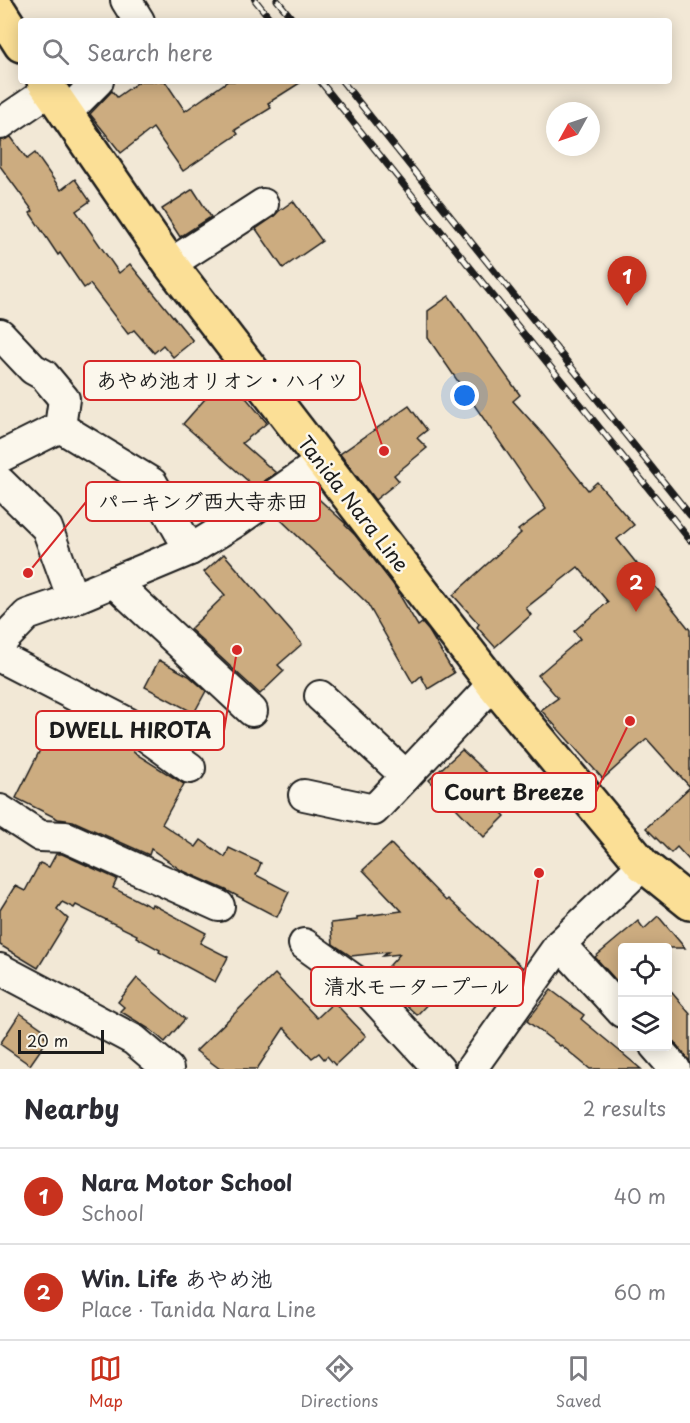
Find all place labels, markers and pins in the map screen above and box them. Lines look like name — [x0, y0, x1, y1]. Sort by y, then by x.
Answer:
pin: 1 — [608, 256, 646, 306]
callout: あやめ池オリオン・ハイツ — [84, 361, 360, 400]
callout: パーキング西大寺赤田 — [86, 482, 320, 521]
pin: 2 — [616, 562, 656, 612]
callout: DWELL HIROTA — [36, 711, 224, 750]
callout: Court Breeze — [432, 773, 596, 812]
callout: 清水モータープール — [311, 967, 523, 1006]

